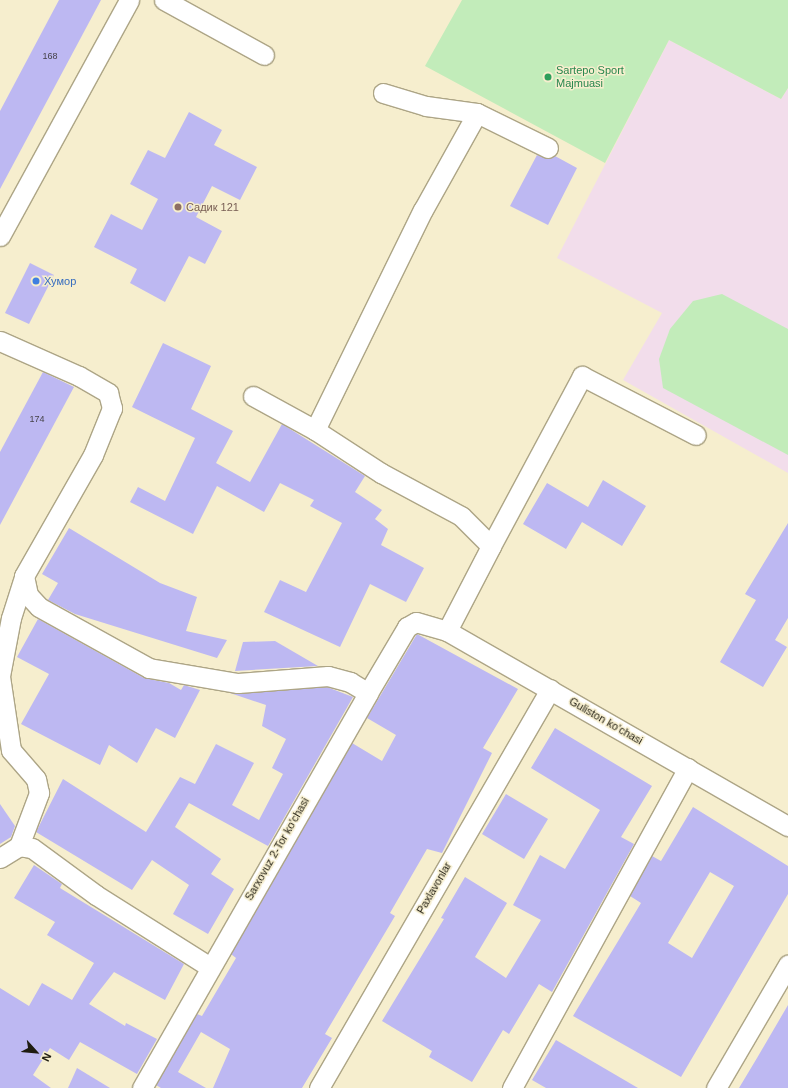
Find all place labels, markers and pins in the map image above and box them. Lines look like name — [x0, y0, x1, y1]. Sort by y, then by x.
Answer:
place label: Sartepo Sport Majmuasi — [556, 64, 624, 90]
marker: Sartepo Sport Majmuasi — [543, 72, 553, 82]
place label: Садик 121 — [186, 200, 239, 214]
marker: Садик 121 — [173, 202, 183, 212]
place label: Хумор — [44, 274, 76, 288]
marker: Хумор — [31, 276, 41, 286]

